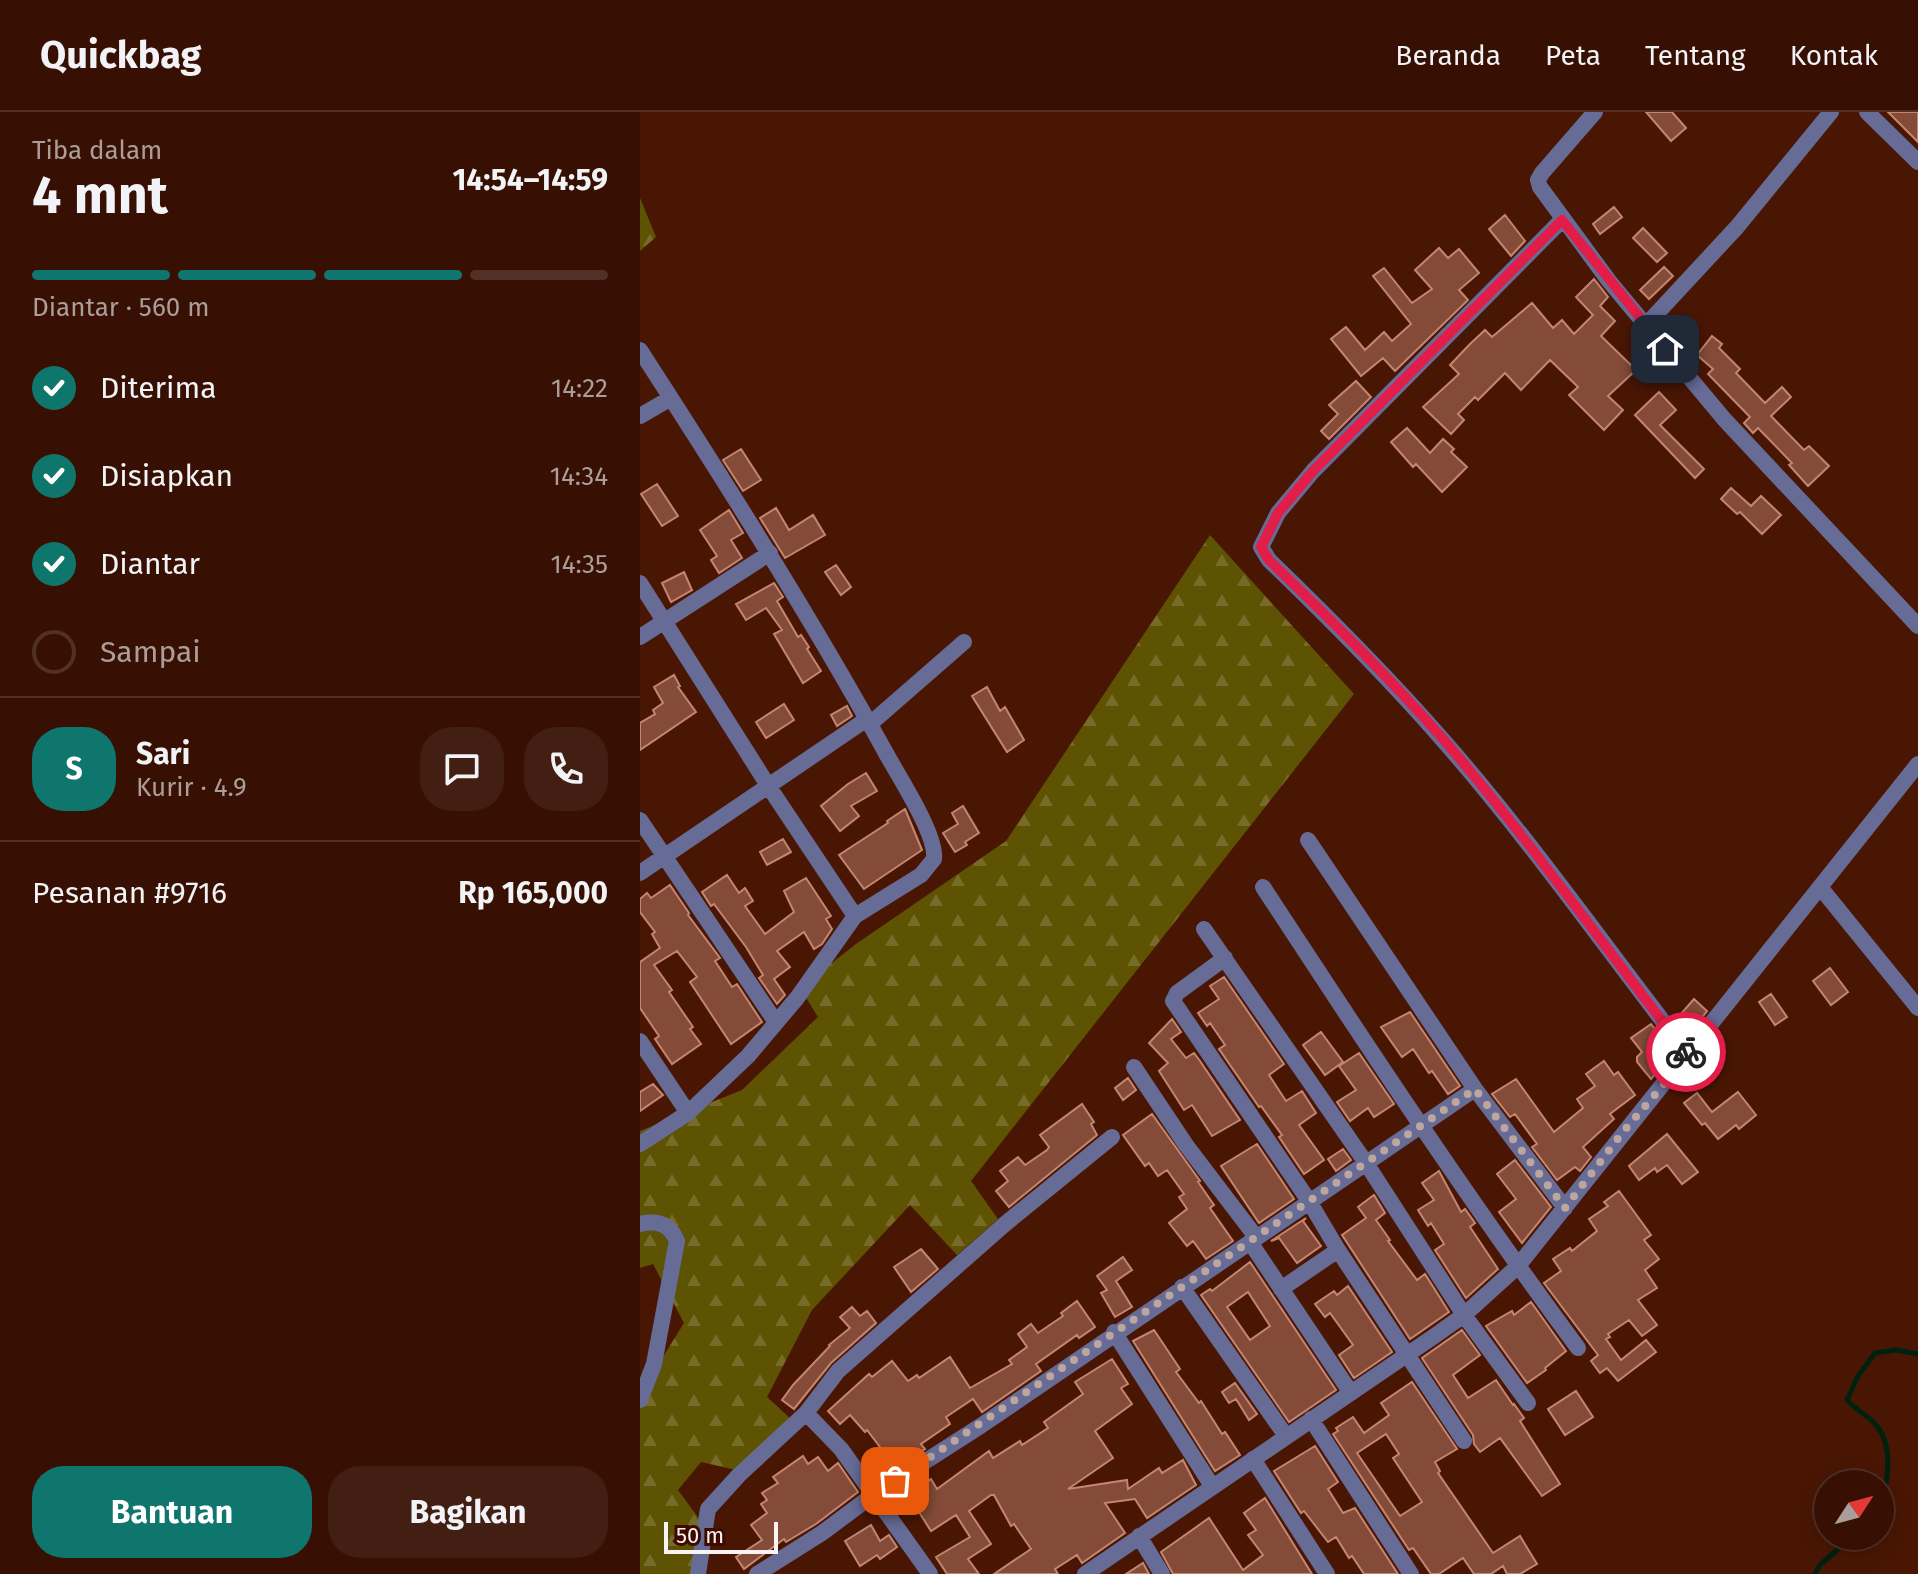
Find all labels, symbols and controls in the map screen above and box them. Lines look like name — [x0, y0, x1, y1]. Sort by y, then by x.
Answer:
text: Quickbag — [40, 32, 202, 78]
text: Beranda — [1395, 39, 1501, 72]
text: Peta — [1545, 39, 1601, 72]
text: Tentang — [1645, 39, 1746, 72]
text: Kontak — [1790, 39, 1878, 72]
text: Tiba dalam — [32, 135, 162, 166]
text: 14:54–14:59 — [452, 162, 608, 198]
text: 4 mnt — [32, 164, 168, 227]
text: Diantar · 560 m — [32, 292, 209, 323]
pin — [1631, 315, 1699, 383]
icon: home — [1643, 327, 1687, 371]
icon: check — [32, 366, 76, 410]
text: Diterima — [100, 370, 217, 406]
text: 14:22 — [551, 373, 608, 404]
icon: check — [32, 454, 76, 498]
text: Disiapkan — [100, 458, 233, 494]
text: 14:34 — [550, 461, 608, 492]
icon: check — [32, 542, 76, 586]
text: Diantar — [100, 546, 200, 582]
text: 14:35 — [550, 549, 608, 580]
text: Sampai — [100, 634, 201, 670]
button: chat — [420, 727, 504, 811]
button: phone — [524, 727, 608, 811]
text: Sari — [136, 736, 190, 772]
text: S — [65, 751, 83, 787]
text: Kurir · 4.9 — [136, 772, 247, 803]
text: Pesanan #9716 — [32, 875, 227, 911]
text: Rp 165,000 — [458, 875, 608, 911]
courier — [1646, 1012, 1726, 1092]
icon: bike — [1664, 1030, 1708, 1074]
pin — [861, 1447, 929, 1515]
icon: bag — [873, 1459, 917, 1503]
button: Bantuan — [32, 1466, 312, 1558]
button: Bagikan — [328, 1466, 608, 1558]
north arrow — [1814, 1470, 1894, 1550]
map controls — [1814, 1470, 1894, 1550]
scale bar — [664, 1518, 778, 1554]
text: 50 m — [676, 1522, 724, 1549]

